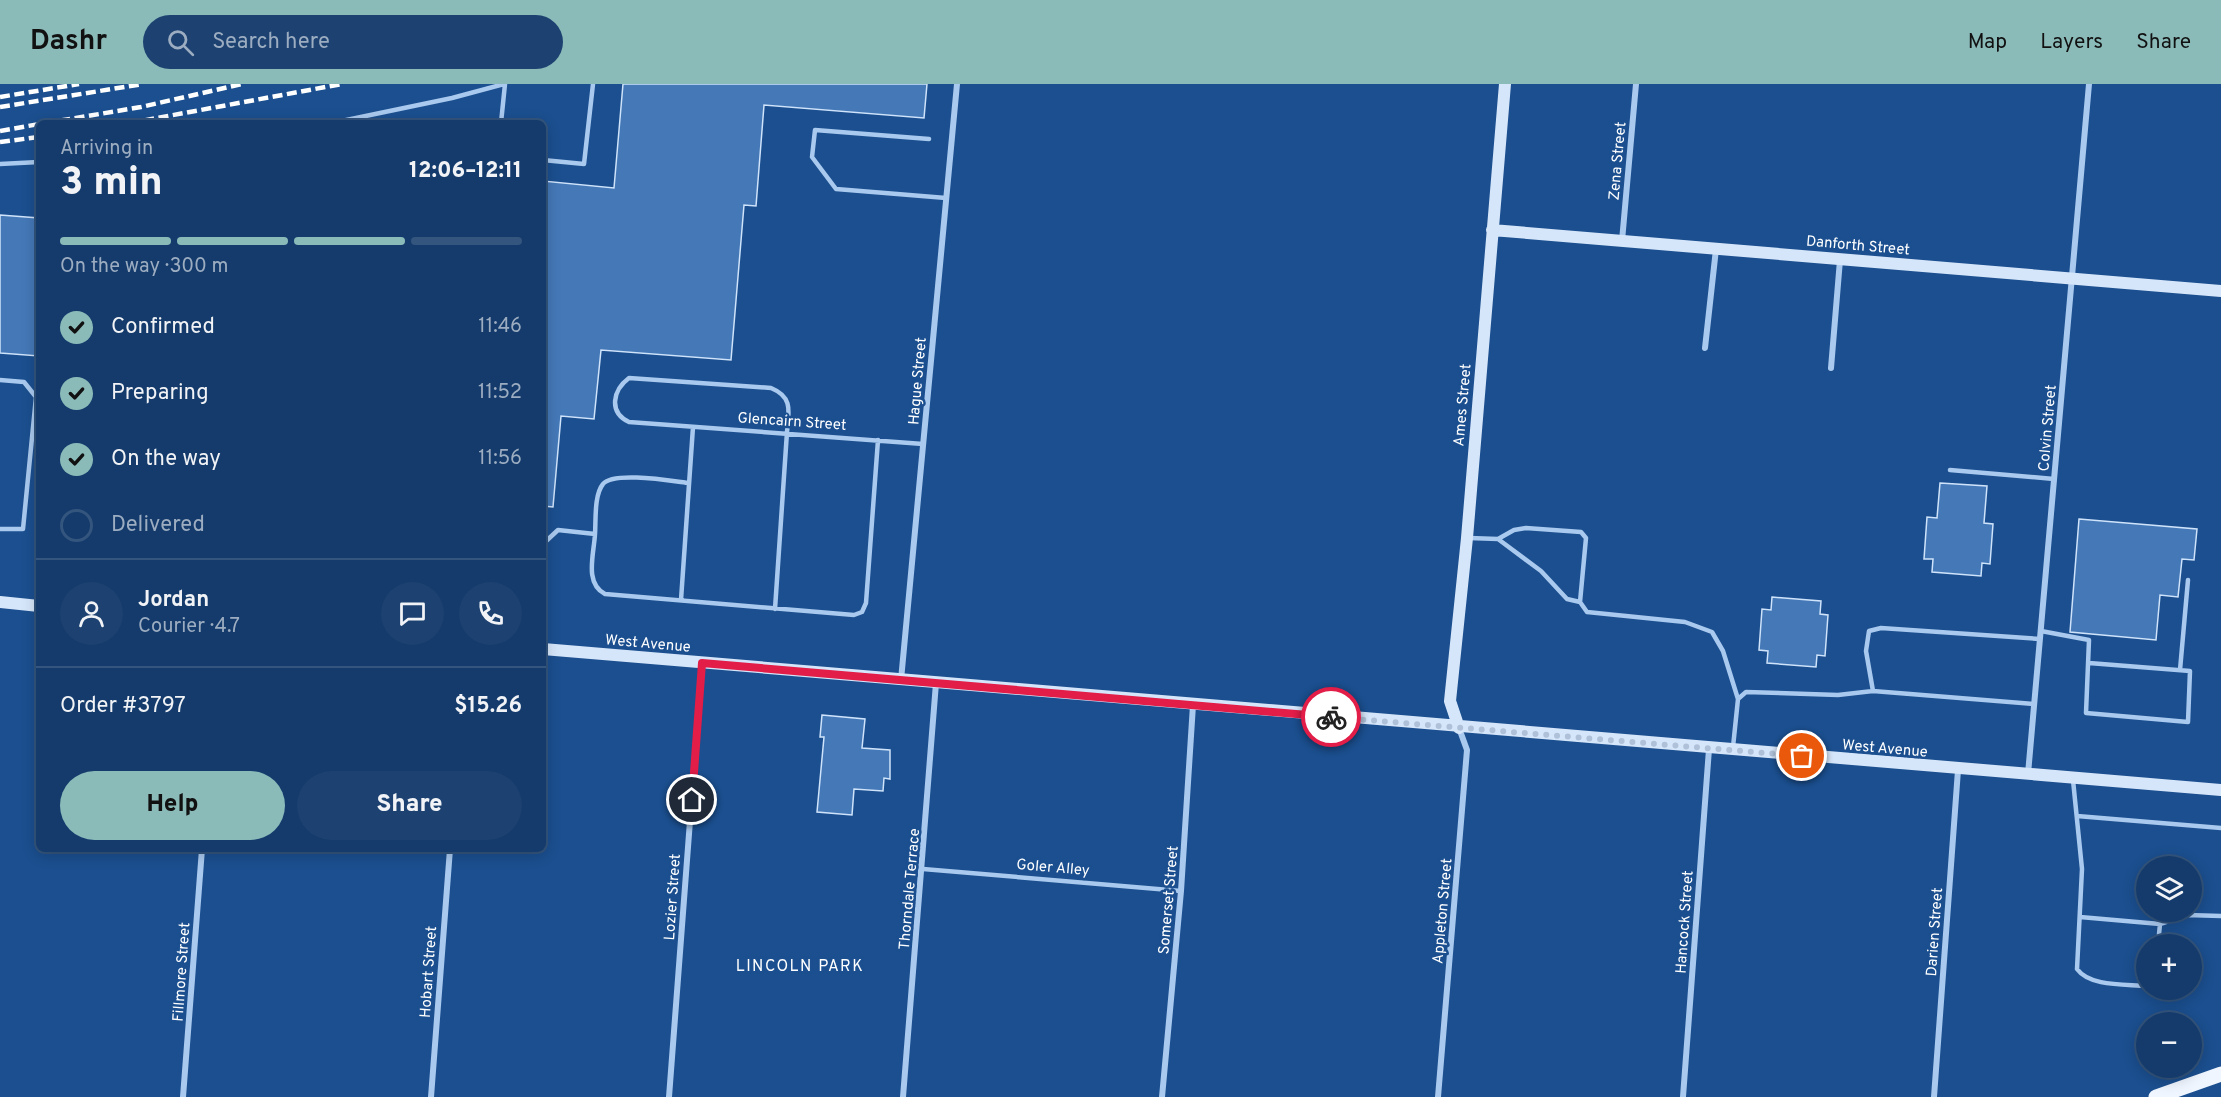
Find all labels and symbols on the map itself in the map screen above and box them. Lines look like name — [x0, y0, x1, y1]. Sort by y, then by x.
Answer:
street label: Zena Street — [1606, 121, 1631, 201]
street label: Danforth Street — [1805, 232, 1911, 260]
street label: Hague Street — [905, 337, 932, 426]
street label: Ames Street — [1450, 363, 1477, 447]
street label: Colvin Street — [2035, 384, 2062, 472]
street label: Glencairn Street — [737, 409, 847, 436]
street label: West Avenue — [604, 631, 691, 658]
courier — [1301, 687, 1361, 747]
pin — [1776, 730, 1827, 781]
street label: West Avenue — [1841, 736, 1928, 763]
pin — [666, 774, 717, 825]
street label: Thorndale Terrace — [896, 827, 925, 951]
street label: Somerset Street — [1155, 845, 1184, 955]
street label: Lozier Street — [661, 853, 686, 941]
street label: Goler Alley — [1016, 856, 1090, 881]
street label: Appleton Street — [1429, 858, 1458, 965]
street label: Hancock Street — [1672, 870, 1699, 974]
street label: Darien Street — [1923, 887, 1948, 977]
street label: Fillmore Street — [170, 922, 195, 1022]
street label: Hobart Street — [417, 925, 442, 1019]
district label: LINCOLN PARK — [736, 957, 864, 977]

